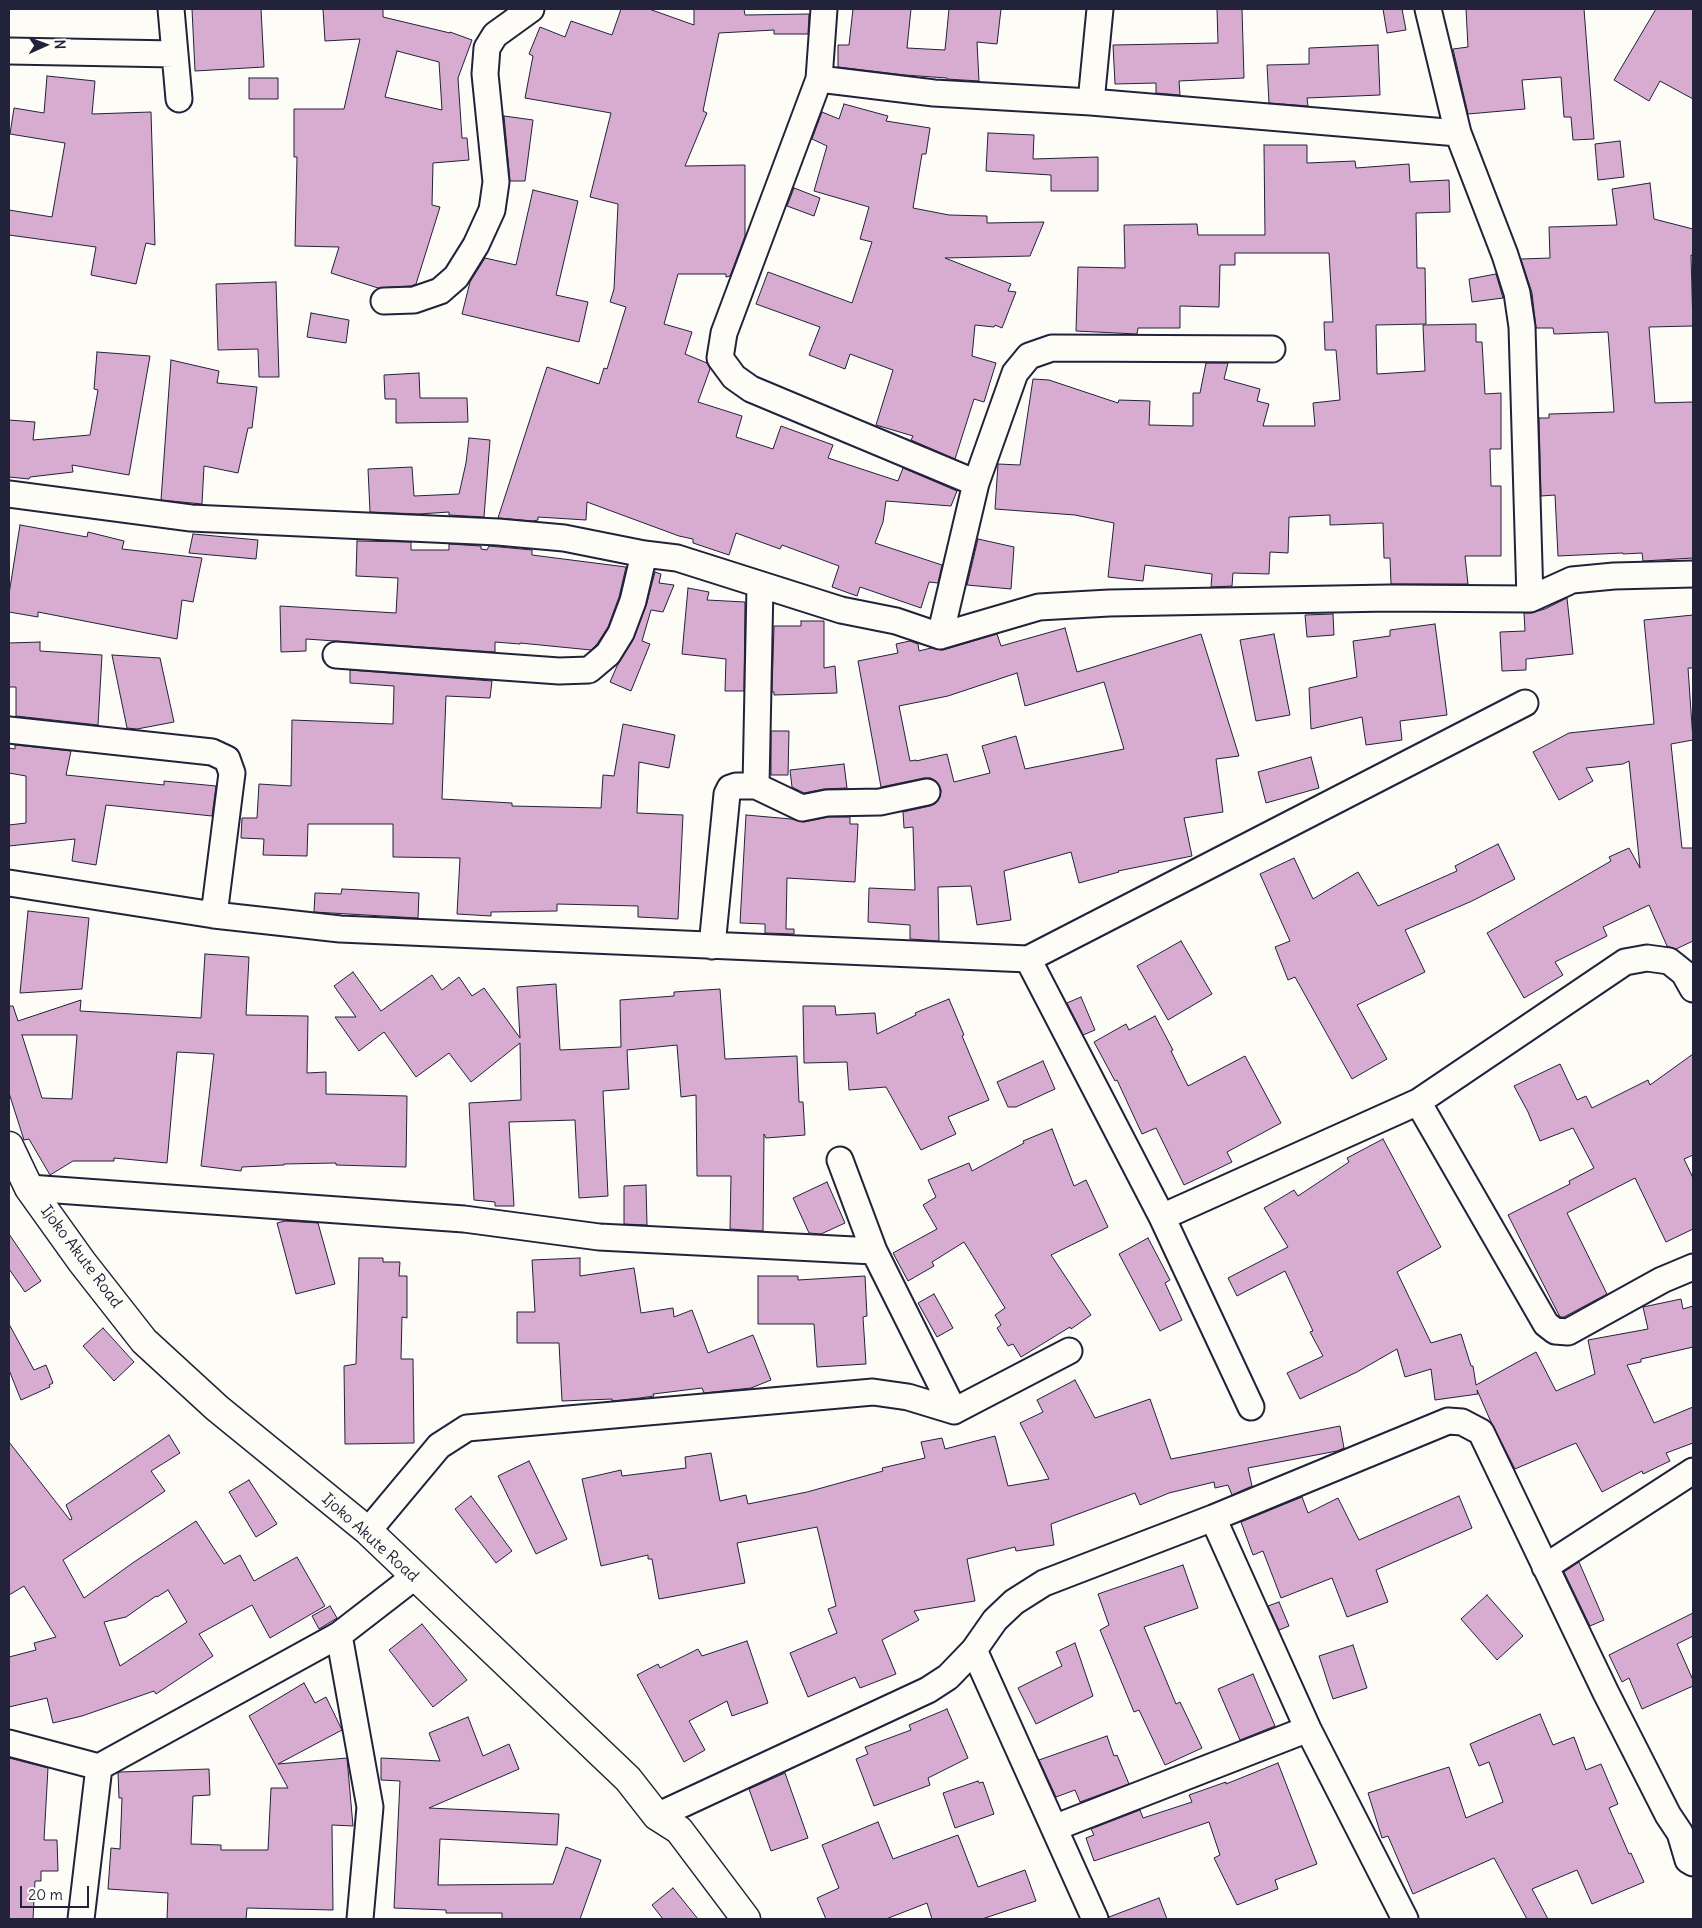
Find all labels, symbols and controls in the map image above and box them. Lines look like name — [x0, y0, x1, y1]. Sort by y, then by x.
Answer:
north arrow — [20, 20, 70, 70]
text: N — [51, 39, 69, 50]
street label: Ijoko Akute Road — [36, 1202, 126, 1312]
street label: Ijoko Akute Road — [318, 1490, 422, 1586]
scale bar — [22, 1876, 91, 1908]
text: 20 m — [28, 1885, 63, 1904]

